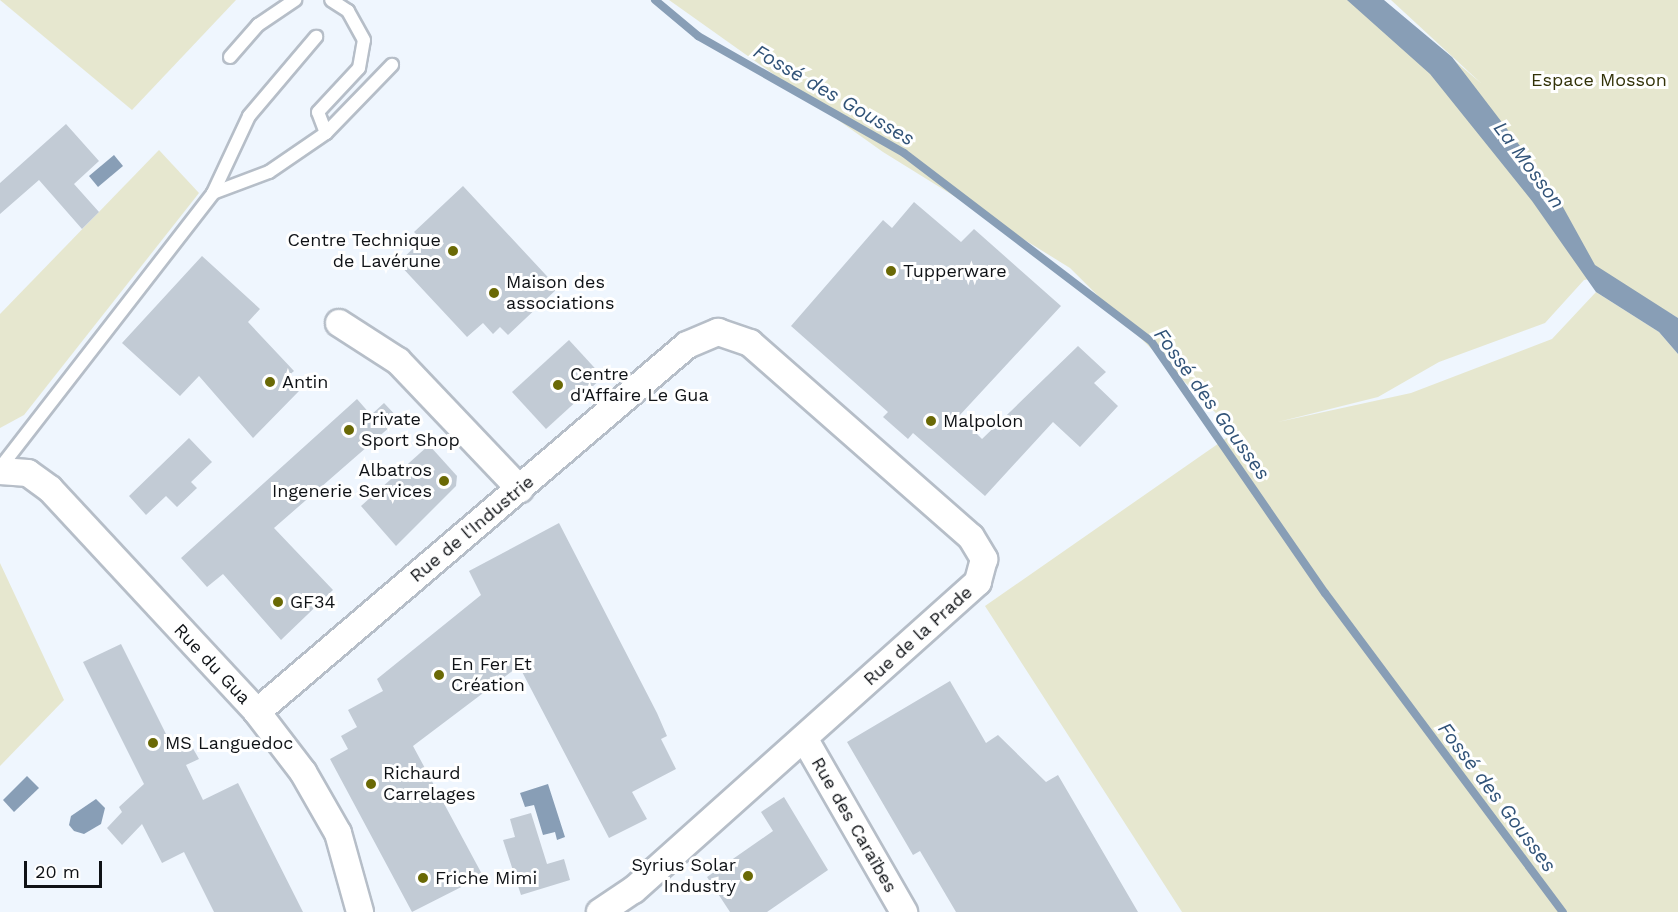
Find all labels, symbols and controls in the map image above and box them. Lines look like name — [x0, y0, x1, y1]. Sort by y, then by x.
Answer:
water label: Fossé des Gousses — [749, 39, 919, 151]
park label: Espace Mosson — [1531, 69, 1667, 91]
water label: La Mosson — [1488, 117, 1570, 213]
place label: Centre Technique de Lavérune — [287, 230, 441, 272]
marker: Centre Technique de Lavérune — [446, 244, 460, 258]
place label: Tupperware — [903, 260, 1007, 282]
marker: Tupperware — [884, 264, 898, 278]
place label: Maison des associations — [506, 272, 614, 314]
marker: Maison des associations — [487, 286, 501, 300]
water label: Fossé des Gousses — [1149, 323, 1275, 485]
place label: Centre d'Affaire Le Gua — [570, 364, 709, 406]
place label: Antin — [282, 371, 328, 393]
marker: Antin — [263, 375, 277, 389]
marker: Centre d'Affaire Le Gua — [551, 378, 565, 392]
place label: Private Sport Shop — [361, 409, 460, 452]
place label: Malpolon — [943, 410, 1023, 432]
marker: Malpolon — [924, 414, 938, 428]
marker: Private Sport Shop — [342, 423, 356, 437]
place label: Albatros Ingenerie Services — [272, 460, 432, 502]
street label: Rue de l'Industrie — [406, 471, 538, 587]
marker: Albatros Ingenerie Services — [437, 474, 451, 488]
street label: Rue de la Prade — [859, 581, 977, 691]
place label: GF34 — [290, 591, 336, 613]
marker: GF34 — [271, 595, 285, 609]
street label: Rue du Gua — [169, 619, 255, 709]
place label: En Fer Et Création — [451, 654, 532, 696]
marker: En Fer Et Création — [432, 668, 446, 682]
water label: Fossé des Gousses — [1433, 717, 1561, 877]
place label: MS Languedoc — [165, 732, 293, 754]
marker: MS Languedoc — [146, 736, 160, 750]
street label: Rue des Caraïbes — [807, 754, 901, 896]
place label: Richaurd Carrelages — [383, 763, 475, 806]
marker: Richaurd Carrelages — [364, 777, 378, 791]
scale bar — [27, 849, 105, 887]
place label: Syrius Solar Industry — [631, 855, 736, 898]
text: 20 m — [35, 861, 80, 882]
place label: Friche Mimi — [435, 867, 537, 889]
marker: Syrius Solar Industry — [741, 869, 755, 883]
marker: Friche Mimi — [416, 871, 430, 885]

